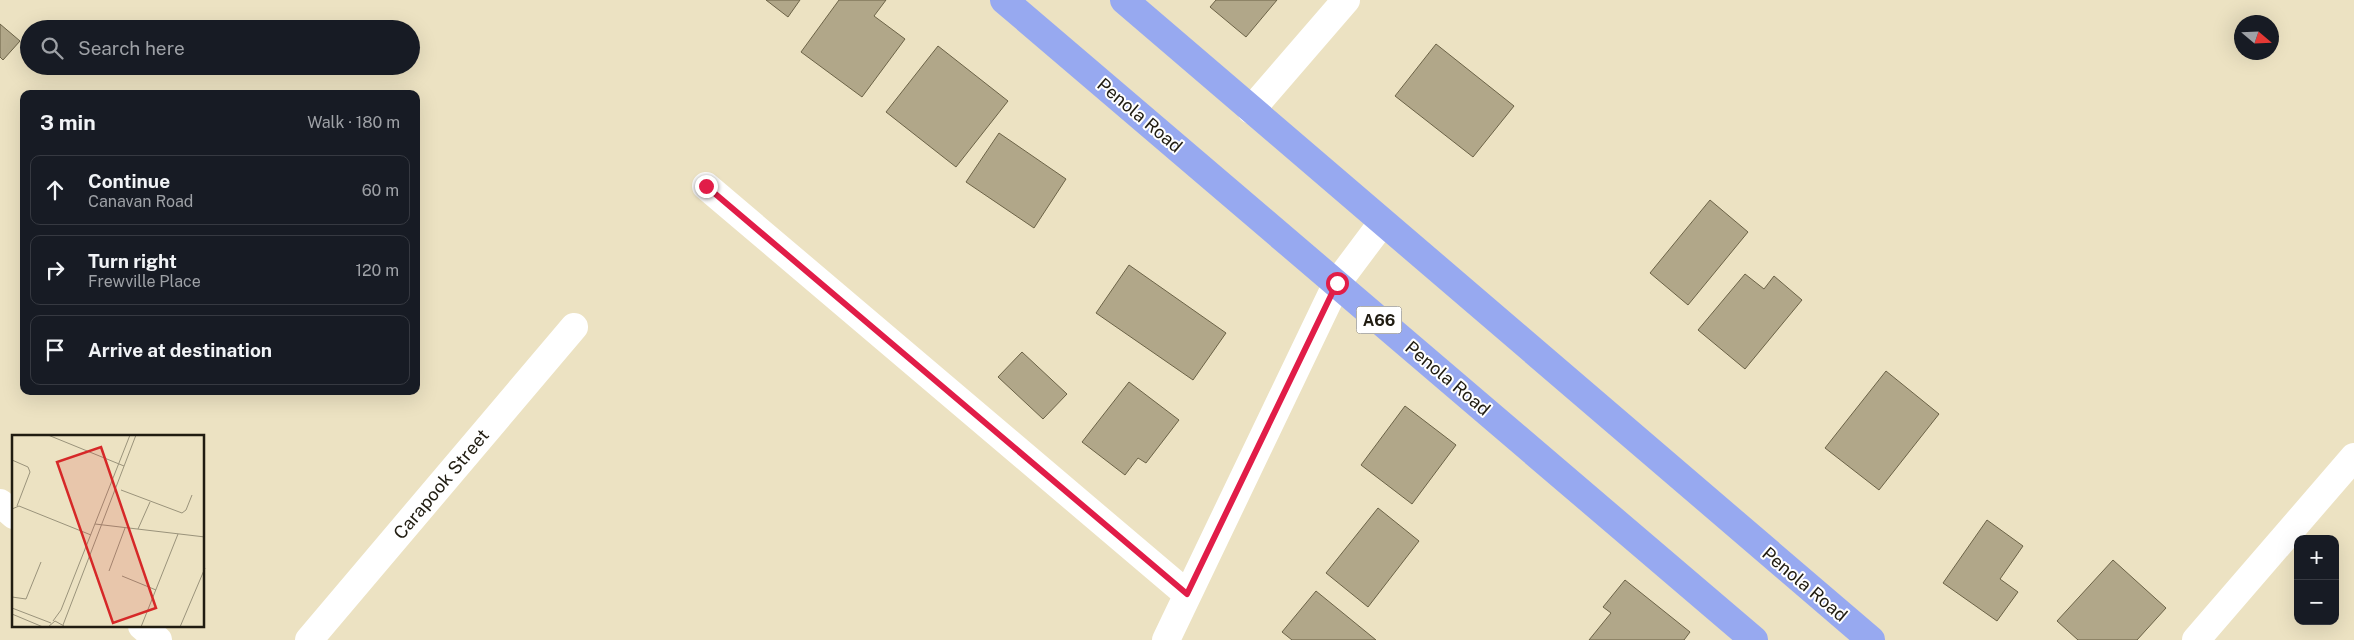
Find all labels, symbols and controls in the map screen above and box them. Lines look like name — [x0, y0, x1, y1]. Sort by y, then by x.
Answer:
north arrow — [2234, 15, 2279, 60]
search box — [20, 20, 420, 75]
icon: search — [38, 34, 66, 62]
text: Search here — [78, 37, 185, 59]
street label: Penola Road — [1093, 73, 1187, 157]
text: 3 min — [40, 110, 96, 135]
text: Walk · 180 m — [307, 113, 400, 132]
text: Continue — [88, 170, 170, 192]
route end — [695, 175, 718, 198]
icon: ahead — [41, 176, 69, 204]
text: 60 m — [362, 181, 399, 200]
text: Canavan Road — [88, 192, 193, 211]
text: Turn right — [88, 250, 177, 272]
icon: right — [41, 256, 69, 284]
text: 120 m — [355, 261, 399, 280]
text: Frewville Place — [88, 272, 201, 291]
route start — [1326, 272, 1349, 295]
road number: A66 — [1356, 306, 1402, 334]
icon: arrive — [41, 336, 69, 364]
street label: Penola Road — [1401, 336, 1495, 420]
text: Arrive at destination — [88, 339, 272, 361]
street label: Carapook Street — [389, 425, 493, 543]
inset map — [12, 435, 205, 628]
map controls — [2294, 535, 2339, 625]
button: + — [2294, 535, 2339, 580]
street label: Penola Road — [1758, 542, 1852, 626]
button: − — [2294, 580, 2339, 625]

